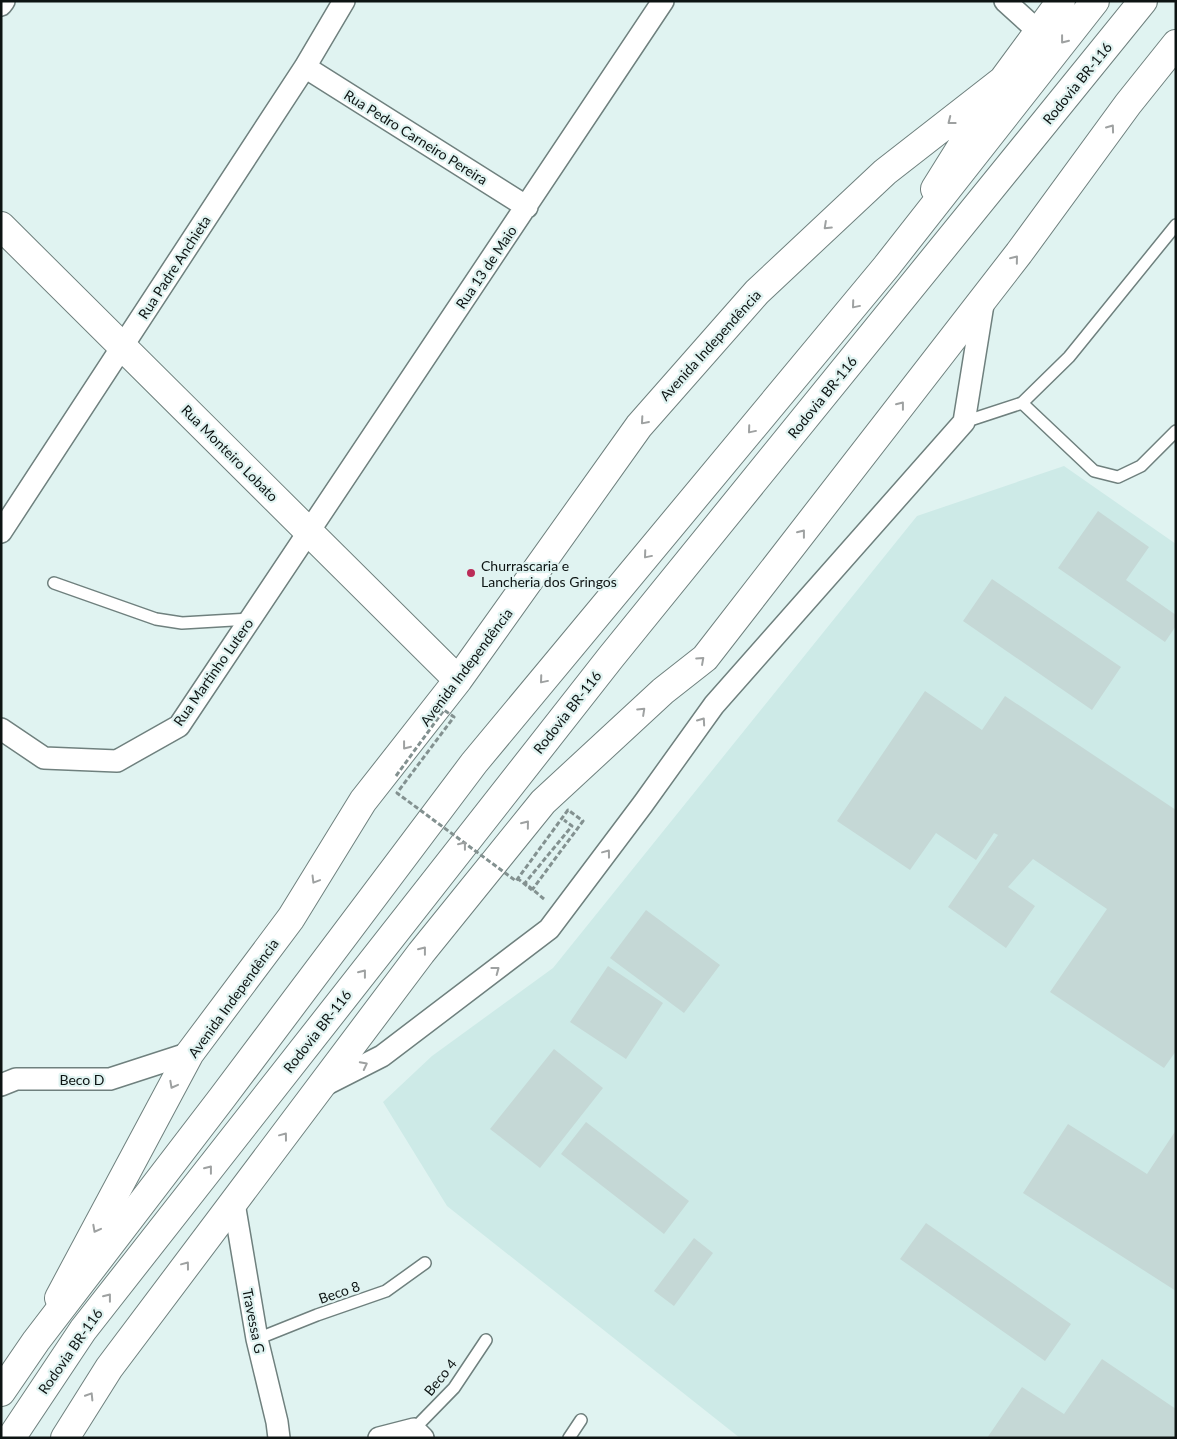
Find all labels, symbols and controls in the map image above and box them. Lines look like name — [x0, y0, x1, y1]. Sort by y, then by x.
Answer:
one-way arrow — [1062, 34, 1070, 43]
street label: Rodovia BR-116 — [1039, 39, 1115, 127]
street label: Rua Pedro Carneiro Pereira — [341, 86, 491, 188]
one-way arrow — [947, 115, 957, 124]
one-way arrow — [1105, 124, 1114, 134]
street label: Rua Padre Anchieta — [134, 212, 214, 322]
one-way arrow — [824, 220, 833, 229]
street label: Rua 13 de Maio — [452, 222, 520, 312]
one-way arrow — [1009, 255, 1018, 264]
street label: Avenida Independência — [656, 286, 764, 404]
one-way arrow — [852, 299, 860, 308]
street label: Rodovia BR-116 — [784, 353, 860, 441]
street label: Rua Monteiro Lobato — [178, 401, 282, 505]
one-way arrow — [896, 402, 904, 411]
one-way arrow — [641, 415, 650, 424]
one-way arrow — [748, 424, 757, 433]
one-way arrow — [796, 530, 804, 539]
one-way arrow — [645, 549, 653, 558]
place label: Churrascaria e Lancheria dos Gringos — [481, 557, 617, 590]
marker: Churrascaria e Lancheria dos Gringos — [465, 567, 477, 579]
street label: Avenida Independência — [416, 605, 516, 729]
street label: Rua Martinho Lutero — [170, 615, 256, 729]
one-way arrow — [695, 657, 704, 666]
street label: Rodovia BR-116 — [529, 667, 605, 757]
one-way arrow — [541, 674, 549, 683]
one-way arrow — [637, 708, 646, 717]
one-way arrow — [696, 717, 705, 727]
one-way arrow — [404, 740, 412, 749]
one-way arrow — [520, 820, 529, 829]
one-way arrow — [458, 842, 466, 851]
one-way arrow — [601, 849, 610, 859]
one-way arrow — [311, 874, 321, 883]
street label: Avenida Independência — [184, 935, 282, 1061]
one-way arrow — [418, 947, 426, 956]
one-way arrow — [490, 967, 499, 975]
one-way arrow — [357, 969, 366, 979]
street label: Rodovia BR-116 — [279, 986, 355, 1076]
one-way arrow — [359, 1061, 368, 1071]
street label: Beco D — [59, 1071, 105, 1088]
one-way arrow — [169, 1080, 179, 1089]
one-way arrow — [279, 1133, 287, 1142]
one-way arrow — [203, 1166, 212, 1175]
one-way arrow — [93, 1223, 103, 1232]
one-way arrow — [181, 1262, 189, 1271]
street label: Beco 8 — [316, 1277, 362, 1307]
street label: Travessa G — [239, 1287, 269, 1355]
one-way arrow — [103, 1294, 111, 1303]
street label: Rodovia BR-116 — [34, 1305, 106, 1397]
street label: Beco 4 — [420, 1355, 460, 1399]
one-way arrow — [84, 1393, 94, 1402]

